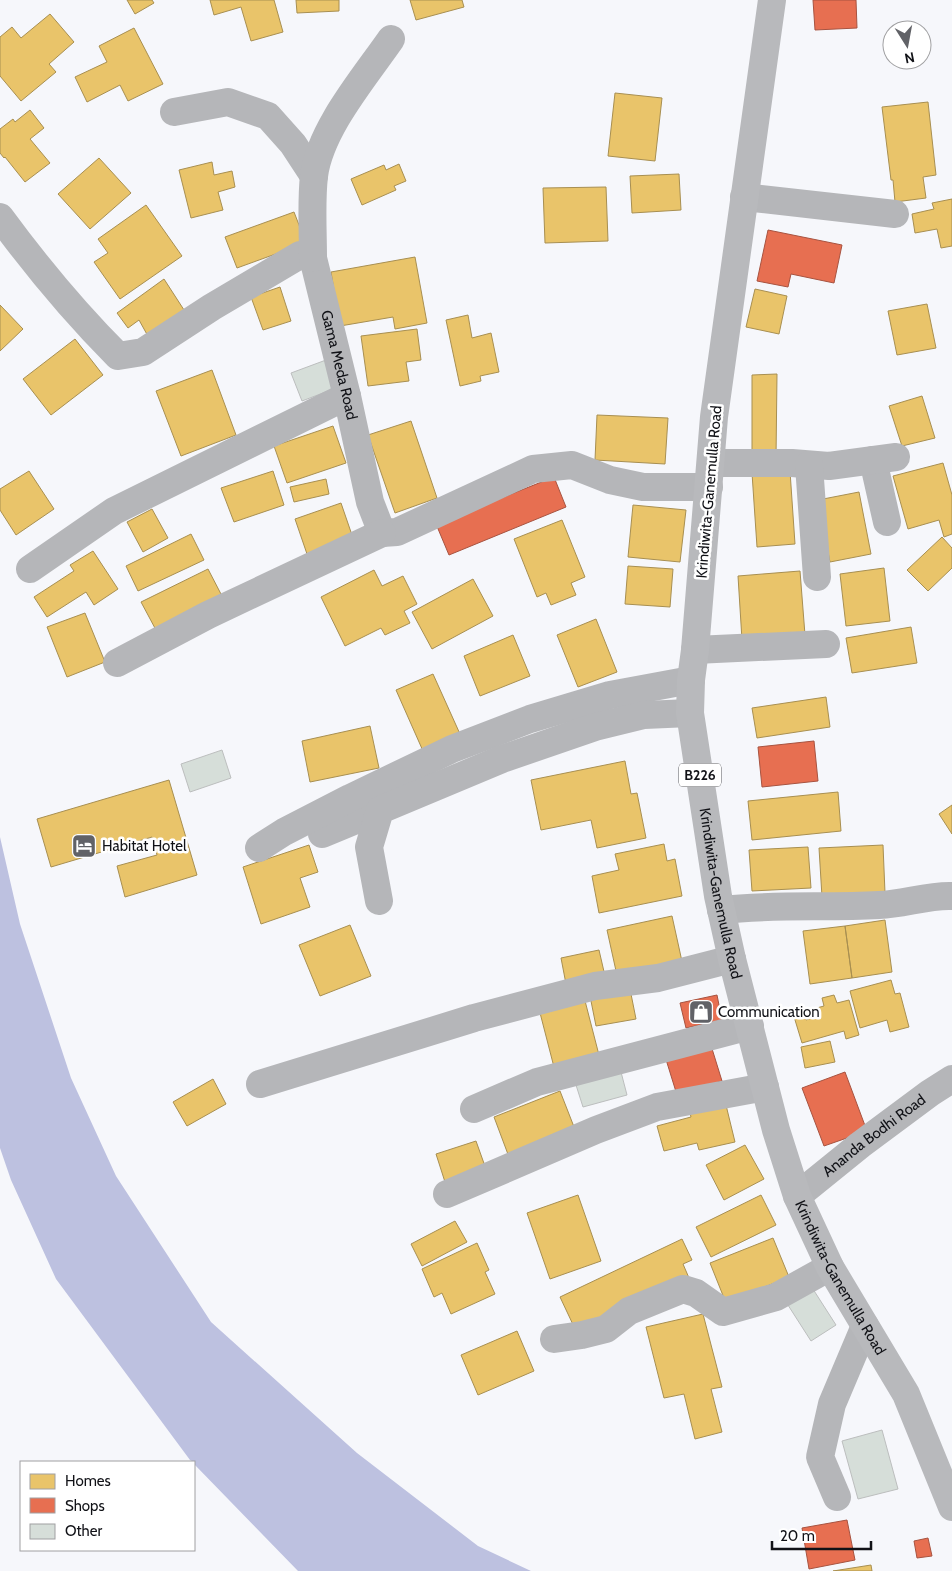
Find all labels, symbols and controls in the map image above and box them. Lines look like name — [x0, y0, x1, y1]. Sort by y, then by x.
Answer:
north arrow — [882, 20, 932, 70]
text: N — [903, 48, 916, 68]
street label: Gama Meda Road — [317, 308, 361, 422]
street label: Krindiwita-Ganemulla Road — [692, 405, 726, 579]
road number: B226 — [679, 764, 721, 786]
street label: Krindiwita-Ganemulla Road — [696, 807, 746, 981]
hotel icon: Habitat Hotel — [71, 833, 97, 859]
place label: Habitat Hotel — [102, 837, 187, 855]
shop icon: Communication — [688, 999, 714, 1025]
place label: Communication — [718, 1003, 820, 1021]
street label: Ananda Bodhi Road — [819, 1090, 929, 1181]
street label: Krindiwita-Ganemulla Road — [791, 1197, 890, 1358]
legend — [20, 1461, 195, 1551]
text: Homes — [65, 1472, 111, 1490]
text: Shops — [65, 1497, 105, 1515]
scale bar — [772, 1518, 871, 1550]
text: Other — [65, 1522, 102, 1540]
text: 20 m — [780, 1527, 815, 1545]

